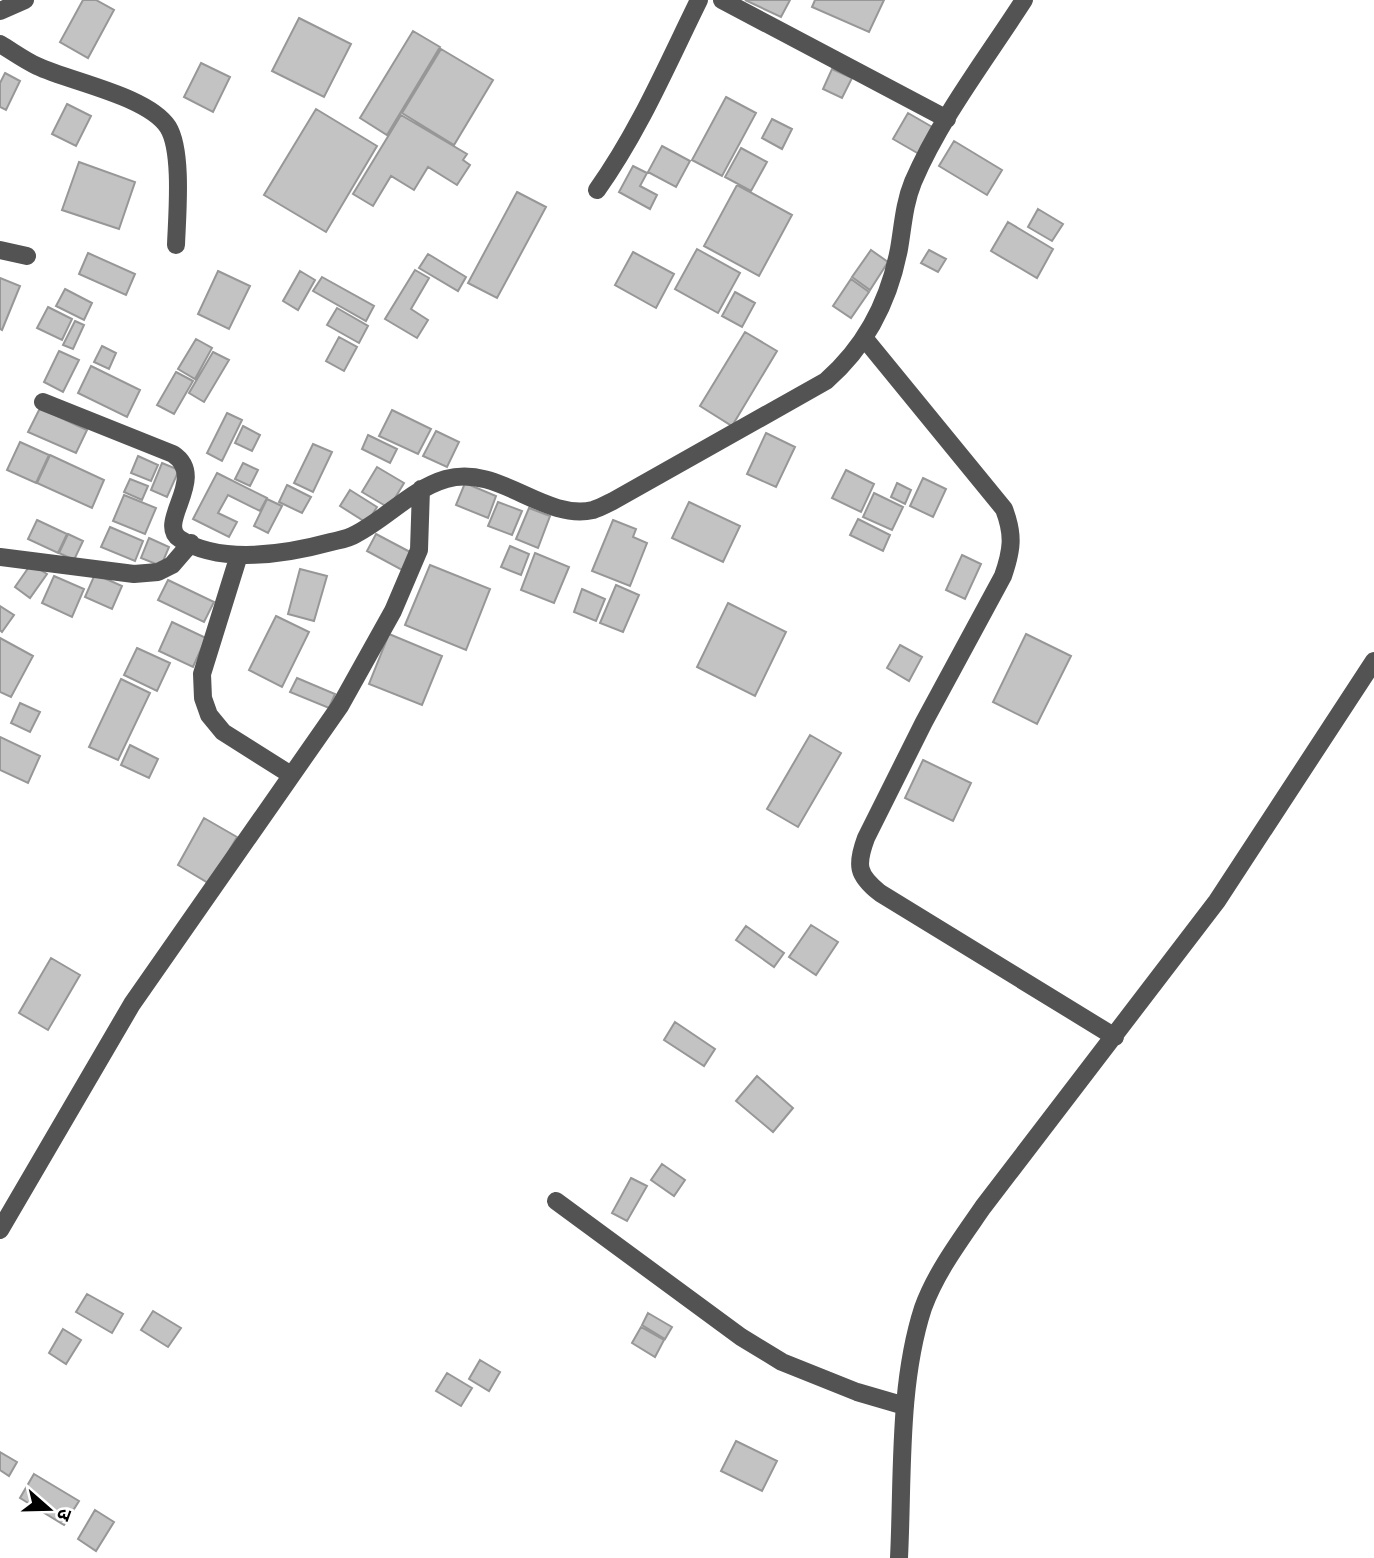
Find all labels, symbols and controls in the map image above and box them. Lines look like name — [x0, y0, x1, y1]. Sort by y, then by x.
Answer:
north arrow — [14, 1474, 84, 1544]
text: उ — [52, 1506, 74, 1524]

